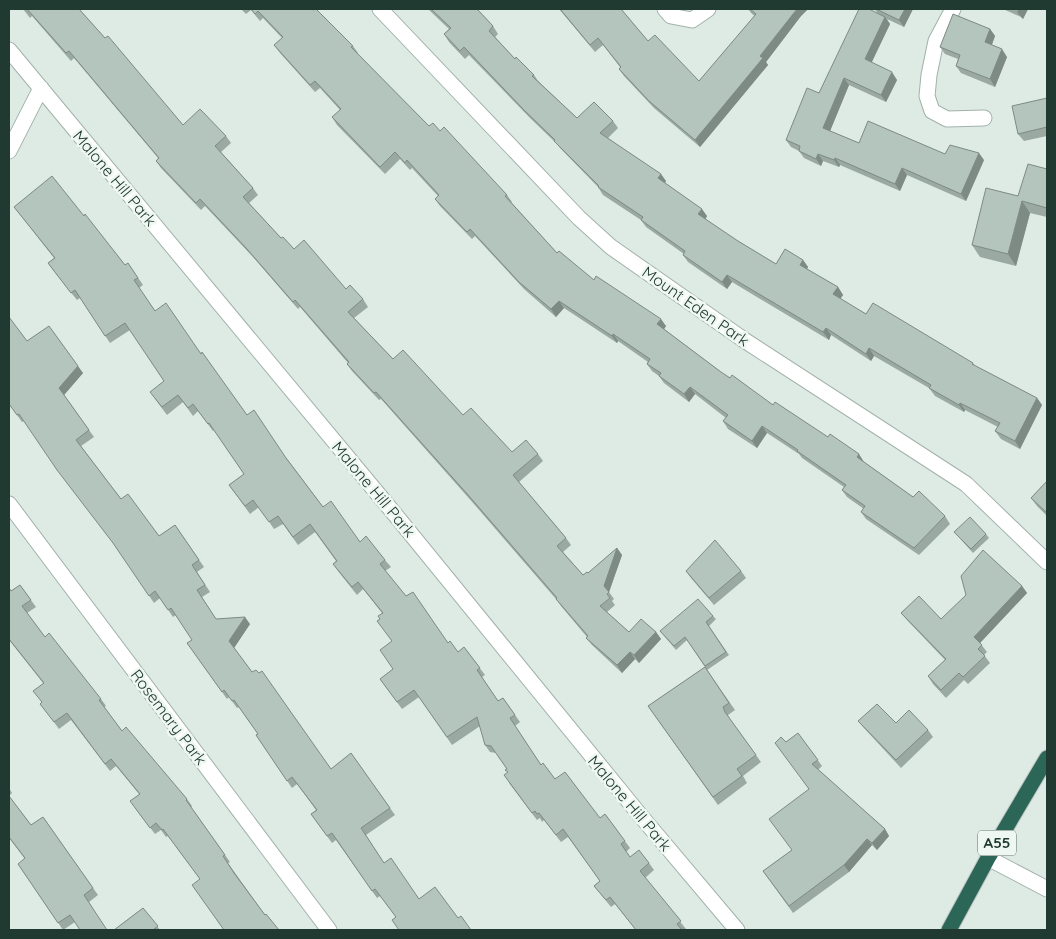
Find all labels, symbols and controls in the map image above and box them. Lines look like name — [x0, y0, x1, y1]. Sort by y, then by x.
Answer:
street label: Malone Hill Park — [69, 126, 161, 230]
street label: Mount Eden Park — [639, 262, 753, 350]
street label: Malone Hill Park — [328, 437, 420, 541]
street label: Rosemary Park — [127, 665, 211, 769]
street label: Malone Hill Park — [584, 751, 676, 855]
road number: A55 — [978, 830, 1016, 856]

